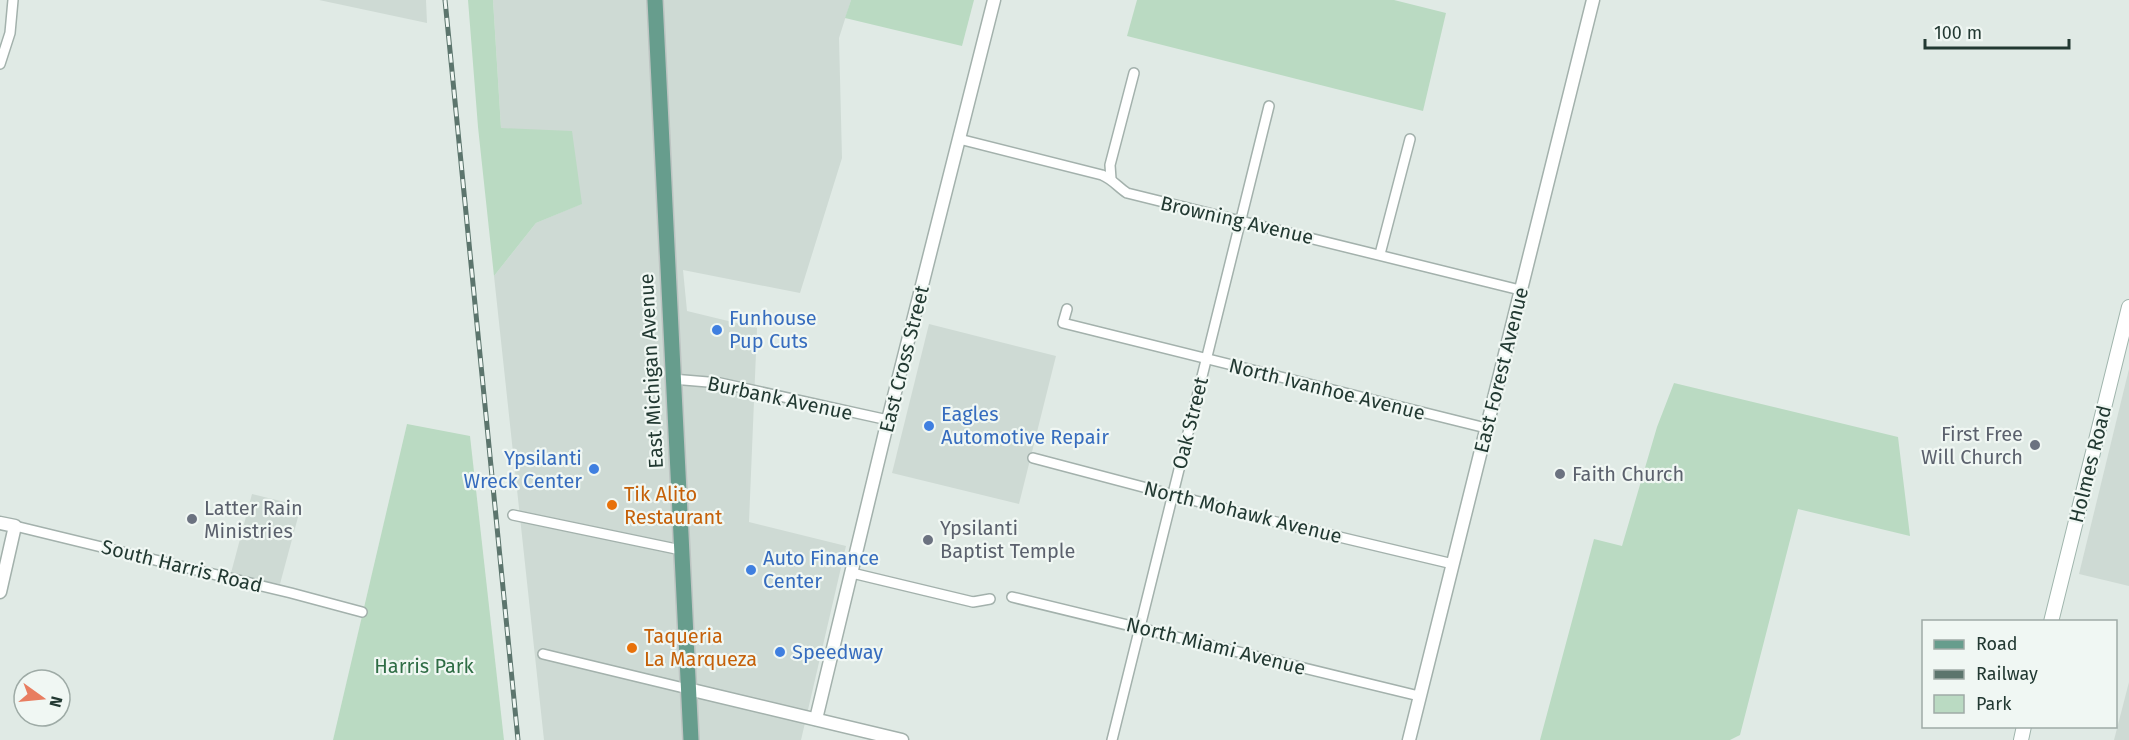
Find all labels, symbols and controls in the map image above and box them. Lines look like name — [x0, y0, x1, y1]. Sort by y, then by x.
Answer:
scale bar — [1925, 12, 2069, 50]
text: 100 m — [1934, 22, 1982, 44]
street label: Browning Avenue — [1158, 191, 1316, 249]
street label: East Michigan Avenue — [634, 273, 668, 469]
street label: East Cross Street — [874, 282, 934, 435]
street label: East Forest Avenue — [1469, 285, 1533, 455]
place label: Funhouse Pup Cuts — [729, 306, 817, 353]
marker: Funhouse Pup Cuts — [710, 323, 724, 337]
street label: North Ivanhoe Avenue — [1226, 353, 1428, 425]
street label: Burbank Avenue — [705, 371, 855, 425]
street label: Oak Street — [1167, 374, 1213, 472]
place label: Eagles Automotive Repair — [941, 402, 1109, 449]
street label: Holmes Road — [2064, 403, 2116, 525]
marker: Eagles Automotive Repair — [922, 419, 936, 433]
place label: First Free Will Church — [1921, 422, 2023, 469]
marker: First Free Will Church — [2028, 438, 2042, 452]
place label: Ypsilanti Wreck Center — [464, 446, 582, 493]
marker: Ypsilanti Wreck Center — [587, 462, 601, 476]
place label: Faith Church — [1572, 462, 1684, 486]
marker: Faith Church — [1553, 467, 1567, 481]
street label: North Mohawk Avenue — [1141, 476, 1345, 548]
place label: Tik Alito Restaurant — [624, 482, 723, 529]
place label: Latter Rain Ministries — [204, 496, 303, 543]
marker: Tik Alito Restaurant — [605, 498, 619, 512]
marker: Latter Rain Ministries — [185, 512, 199, 526]
place label: Ypsilanti Baptist Temple — [940, 516, 1075, 563]
marker: Ypsilanti Baptist Temple — [921, 533, 935, 547]
street label: South Harris Road — [99, 534, 265, 598]
place label: Auto Finance Center — [763, 546, 879, 593]
marker: Auto Finance Center — [744, 563, 758, 577]
street label: North Miami Avenue — [1124, 612, 1308, 680]
legend — [1922, 620, 2117, 728]
place label: Taqueria La Marqueza — [644, 624, 757, 671]
text: Road — [1976, 633, 2018, 655]
place label: Speedway — [792, 640, 883, 664]
marker: Taqueria La Marqueza — [625, 641, 639, 655]
marker: Speedway — [773, 645, 787, 659]
park label: Harris Park — [374, 654, 475, 678]
text: Railway — [1976, 663, 2038, 685]
north arrow — [12, 668, 72, 728]
text: Park — [1976, 693, 2012, 715]
text: N — [45, 694, 67, 709]

